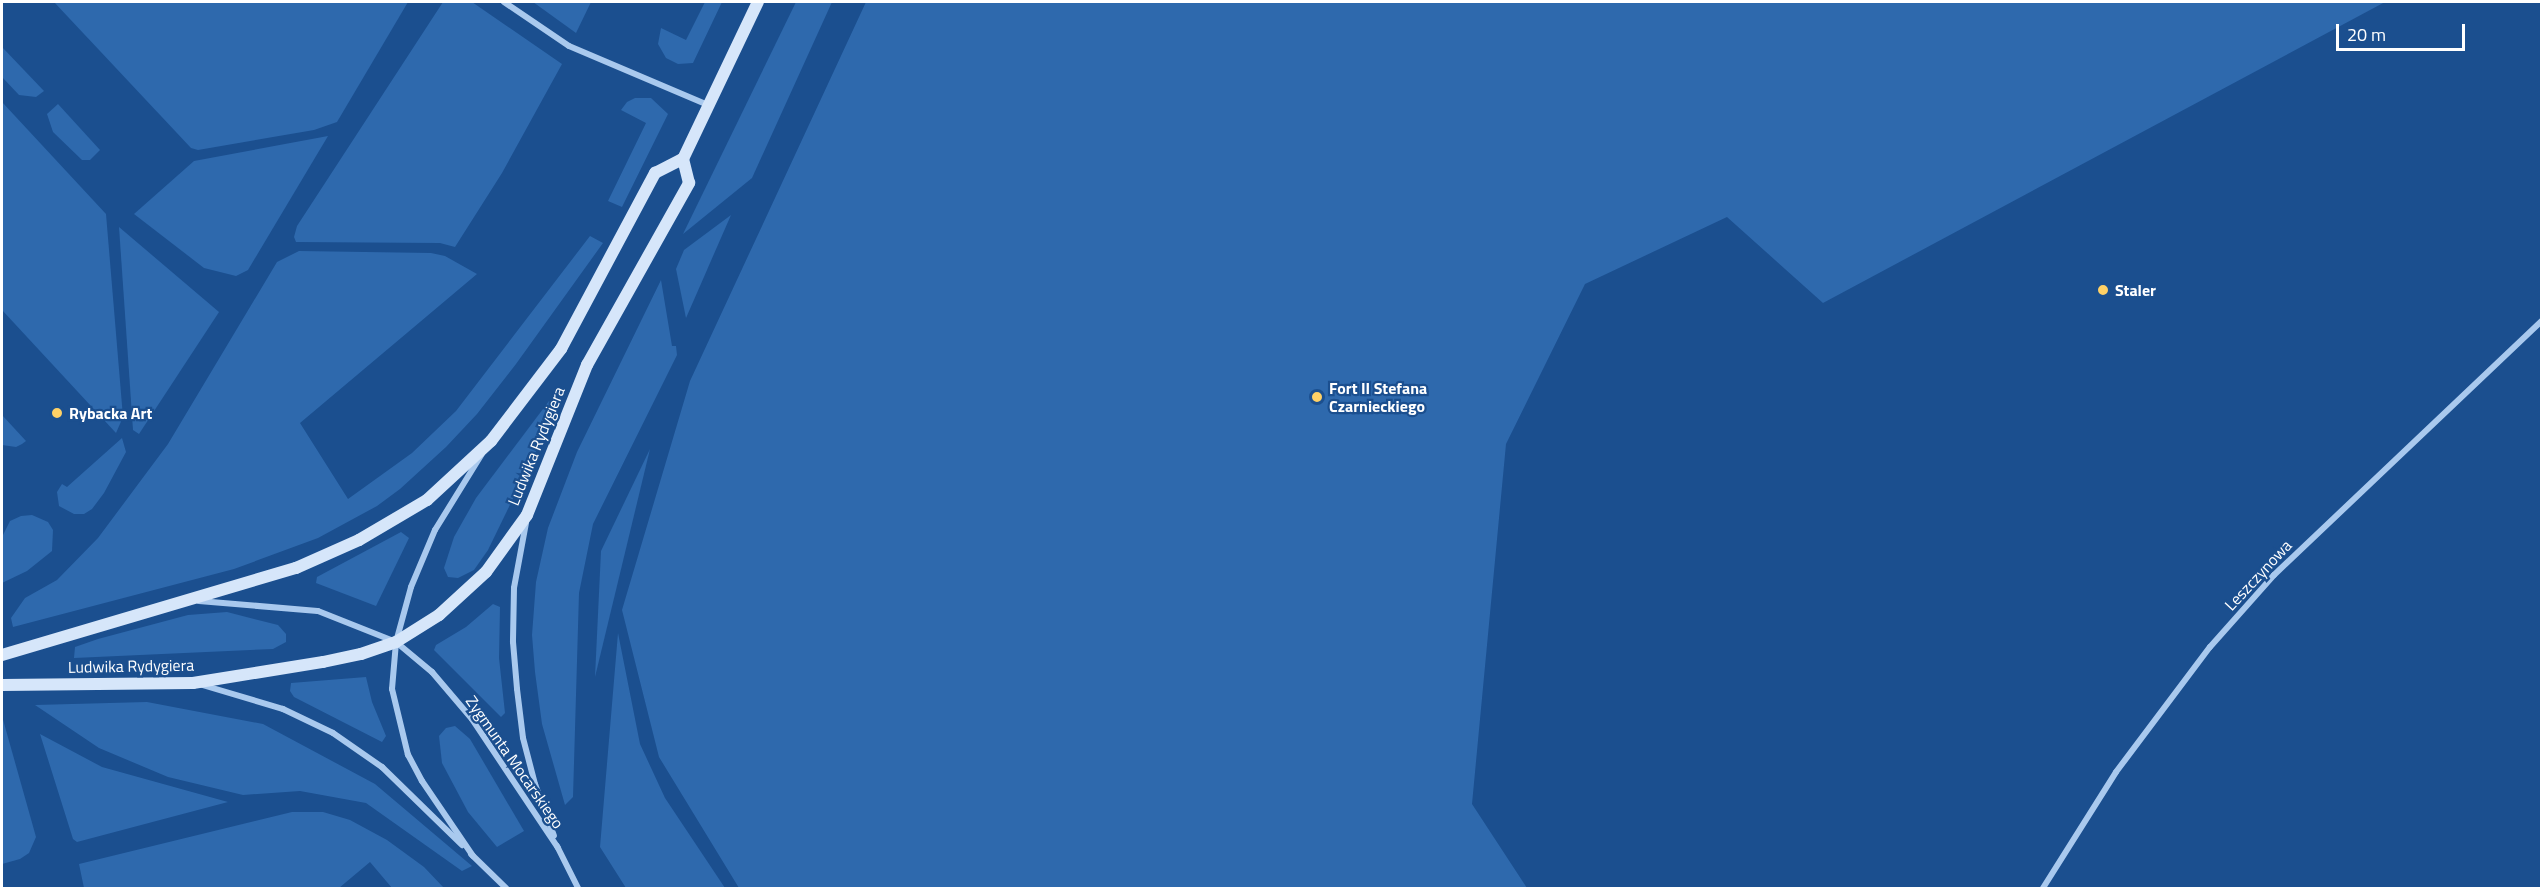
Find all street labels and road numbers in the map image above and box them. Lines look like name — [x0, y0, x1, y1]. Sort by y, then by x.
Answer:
street label: Ludwika Rydygiera — [503, 384, 569, 508]
street label: Leszczynowa — [2220, 536, 2296, 614]
street label: Ludwika Rydygiera — [68, 655, 194, 677]
street label: Zygmunta Mocarskiego — [462, 692, 568, 832]

